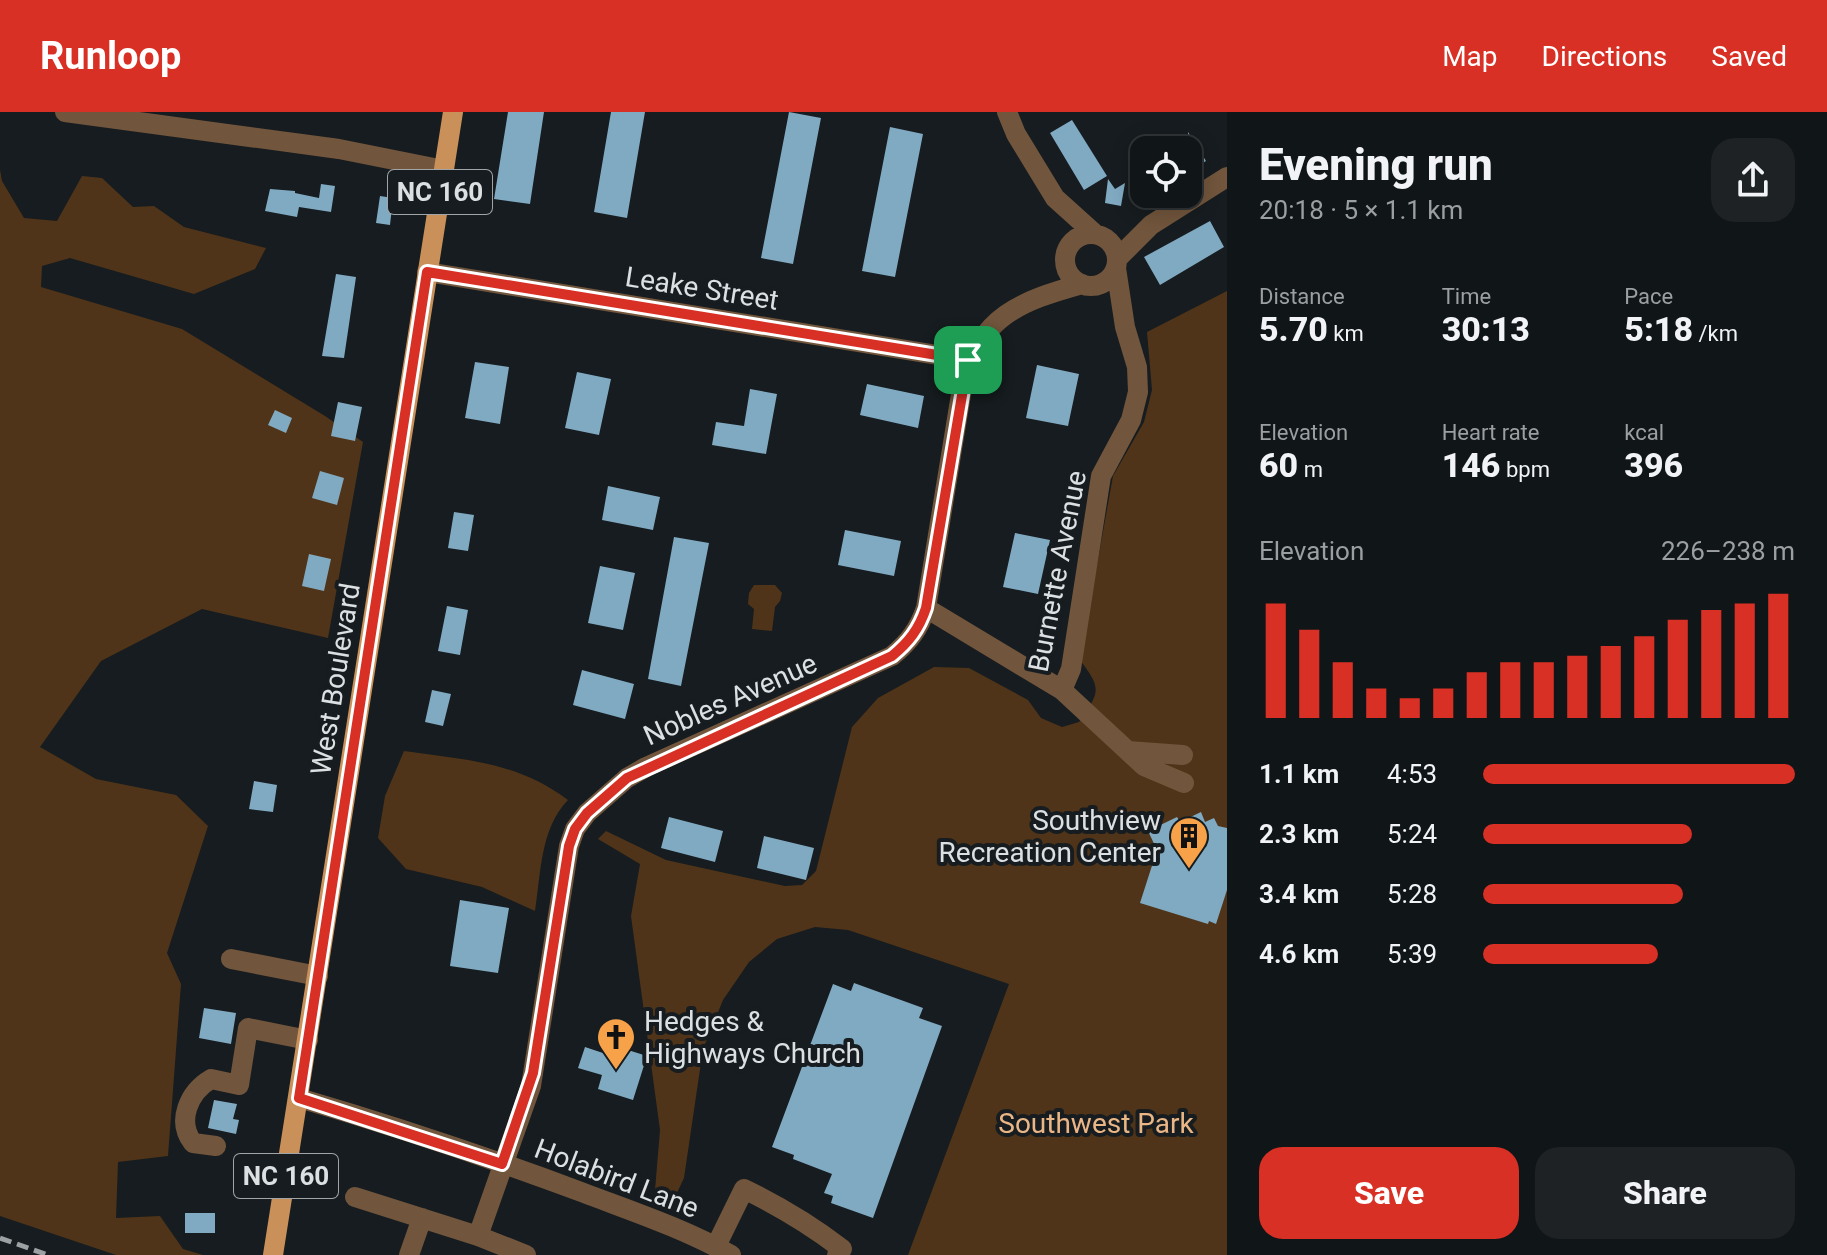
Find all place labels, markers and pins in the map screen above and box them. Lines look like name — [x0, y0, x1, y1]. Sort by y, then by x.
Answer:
pin — [934, 326, 1002, 394]
place label: Southview Recreation Center — [939, 804, 1162, 869]
building icon: Southview Recreation Center — [1168, 815, 1210, 870]
place label: Hedges & Highways Church — [644, 1005, 861, 1070]
church icon: Hedges & Highways Church — [595, 1016, 637, 1071]

